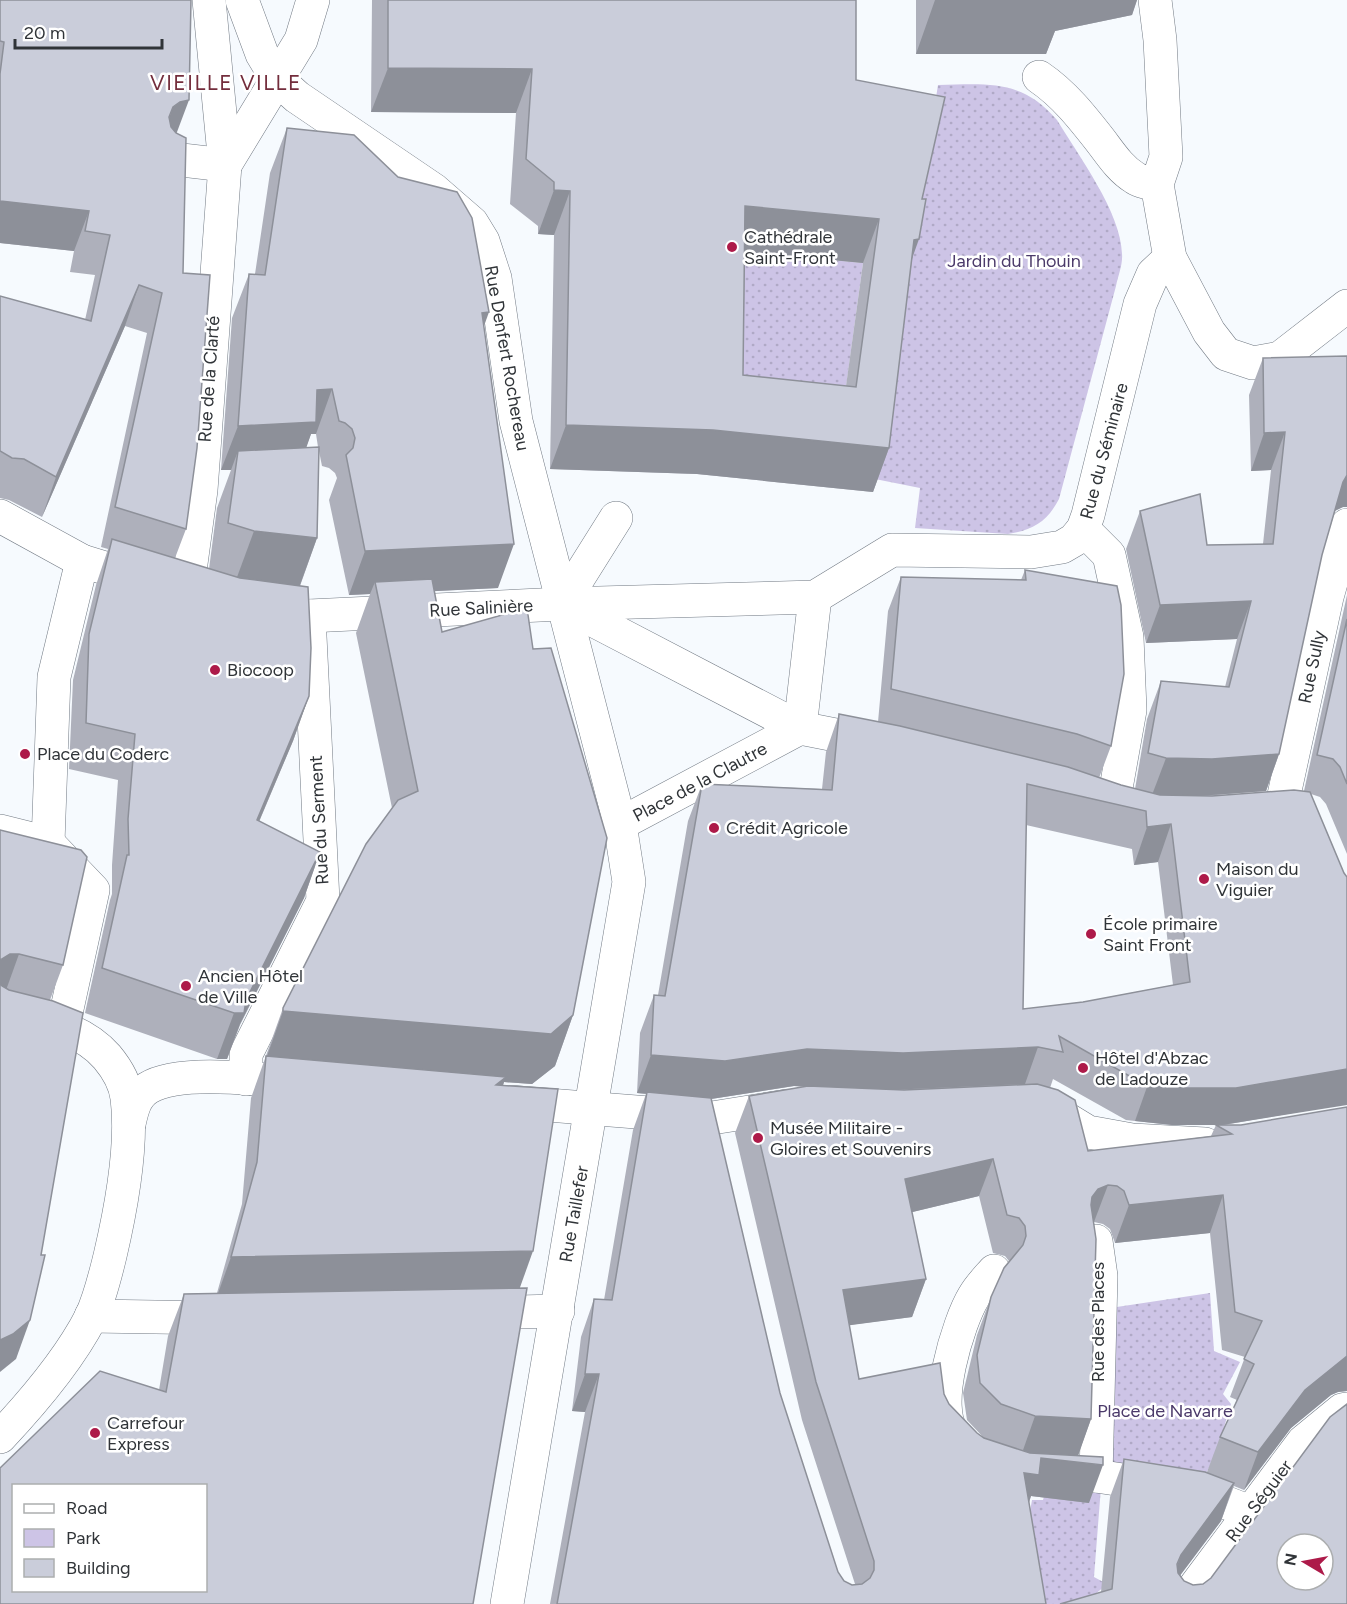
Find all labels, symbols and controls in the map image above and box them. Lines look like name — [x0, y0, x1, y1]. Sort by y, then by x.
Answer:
scale bar — [15, 12, 162, 50]
text: 20 m — [24, 22, 65, 44]
district label: VIEILLE VILLE — [150, 70, 302, 95]
place label: Cathédrale Saint-Front — [744, 226, 836, 269]
marker: Cathédrale Saint-Front — [725, 240, 739, 254]
park label: Jardin du Thouin — [947, 250, 1081, 272]
street label: Rue Denfert Rochereau — [480, 263, 534, 453]
street label: Rue de la Clarté — [194, 315, 224, 443]
street label: Rue du Séminaire — [1075, 380, 1133, 522]
street label: Rue Salinière — [429, 594, 534, 622]
street label: Rue Sully — [1294, 628, 1331, 706]
place label: Biocoop — [227, 659, 294, 681]
marker: Biocoop — [208, 663, 222, 677]
street label: Place de la Clautre — [629, 737, 771, 827]
place label: Place du Coderc — [37, 743, 169, 765]
marker: Place du Coderc — [18, 747, 32, 761]
street label: Rue du Serment — [305, 755, 333, 885]
place label: Crédit Agricole — [726, 817, 848, 839]
marker: Crédit Agricole — [707, 821, 721, 835]
place label: Maison du Viguier — [1216, 858, 1299, 901]
marker: Maison du Viguier — [1197, 872, 1211, 886]
place label: École primaire Saint Front — [1103, 913, 1218, 956]
marker: École primaire Saint Front — [1084, 927, 1098, 941]
place label: Ancien Hôtel de Ville — [198, 965, 303, 1008]
marker: Ancien Hôtel de Ville — [179, 979, 193, 993]
place label: Hôtel d'Abzac de Ladouze — [1095, 1047, 1209, 1090]
marker: Hôtel d'Abzac de Ladouze — [1076, 1061, 1090, 1075]
place label: Musée Militaire - Gloires et Souvenirs — [770, 1117, 931, 1160]
marker: Musée Militaire - Gloires et Souvenirs — [751, 1131, 765, 1145]
street label: Rue Taillefer — [555, 1164, 593, 1264]
street label: Rue des Places — [1087, 1262, 1109, 1382]
park label: Place de Navarre — [1097, 1400, 1233, 1422]
place label: Carrefour Express — [107, 1412, 184, 1455]
marker: Carrefour Express — [88, 1426, 102, 1440]
street label: Rue Séguier — [1221, 1456, 1297, 1546]
legend — [12, 1484, 207, 1592]
text: Road — [66, 1497, 107, 1519]
text: Park — [66, 1527, 101, 1549]
north arrow — [1275, 1532, 1335, 1592]
text: N — [1280, 1552, 1301, 1567]
text: Building — [66, 1557, 131, 1579]

